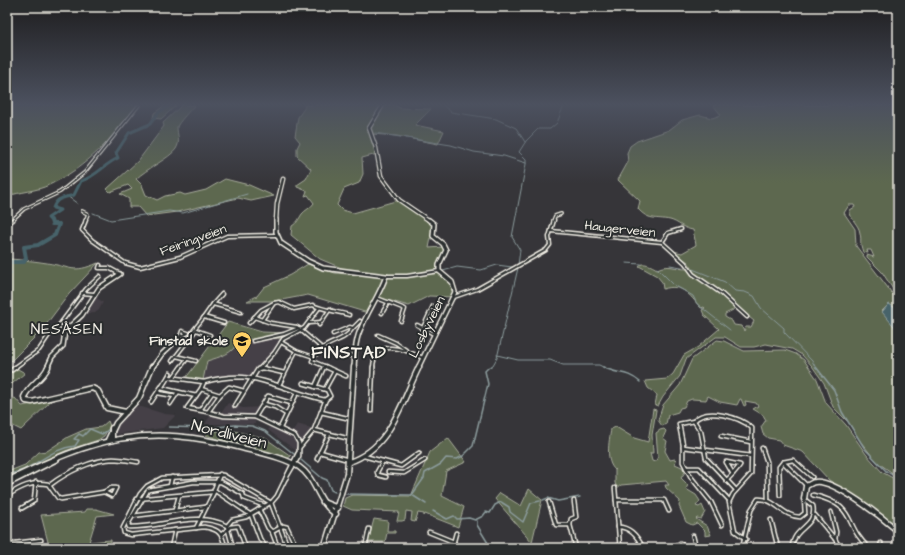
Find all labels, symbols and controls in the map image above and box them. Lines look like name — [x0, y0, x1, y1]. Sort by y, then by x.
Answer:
street label: Haugerveien — [584, 216, 657, 243]
street label: Feiringveien — [157, 219, 230, 261]
street label: Losbyveien — [404, 293, 451, 361]
district label: NESÅSEN — [31, 319, 103, 340]
school or university icon: Finstad skole — [231, 330, 253, 358]
place label: Finstad skole — [149, 332, 228, 350]
district label: FINSTAD — [311, 341, 387, 365]
street label: Nordliveien — [189, 414, 269, 454]

